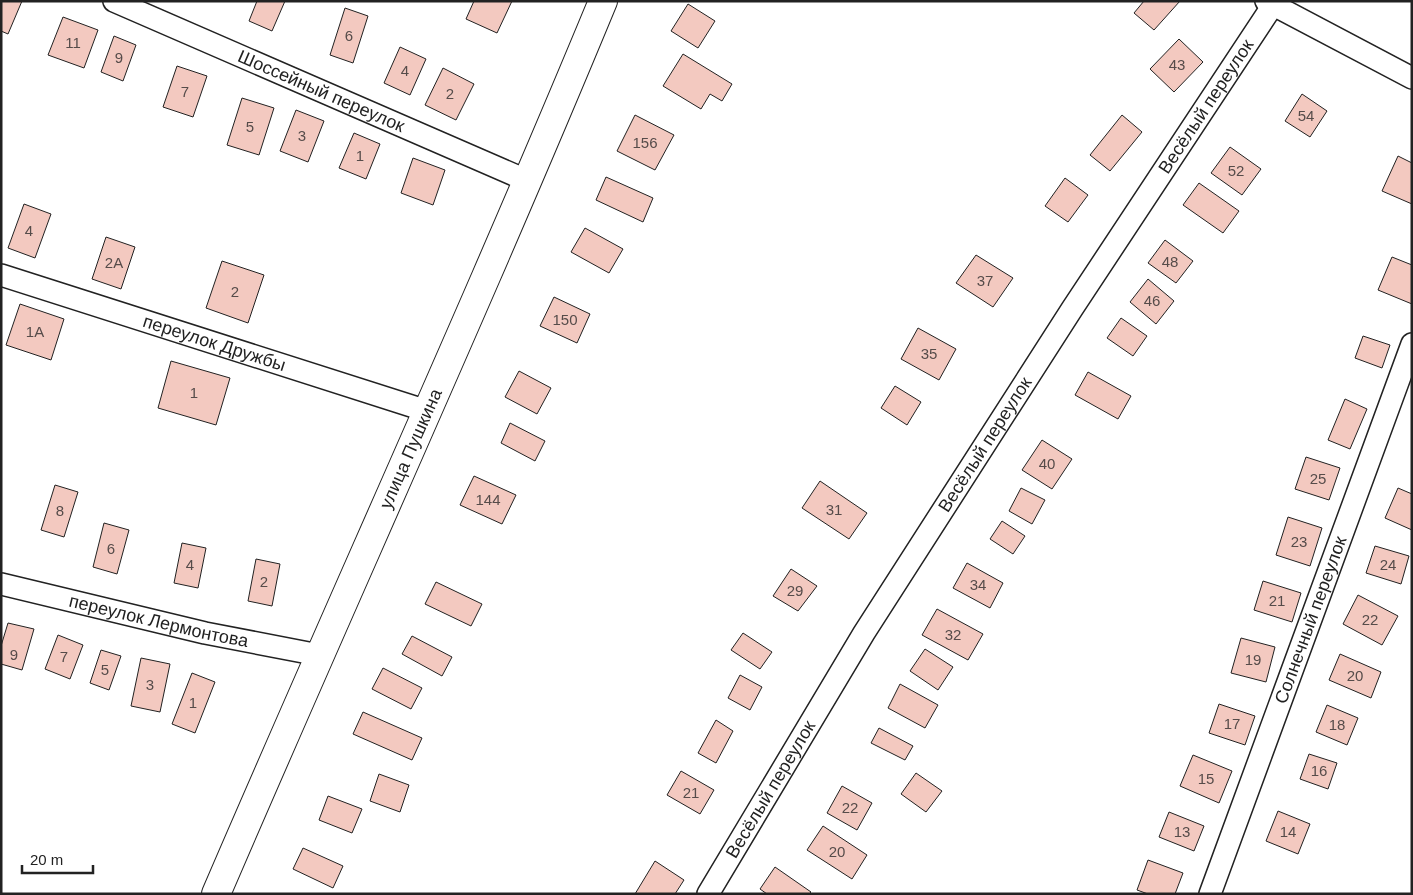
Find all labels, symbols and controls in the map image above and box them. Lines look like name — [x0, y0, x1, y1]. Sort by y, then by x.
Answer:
house number: 6 — [345, 27, 353, 44]
house number: 11 — [65, 34, 81, 51]
street label: Весёлый переулок — [1155, 36, 1258, 177]
street label: Шоссейный переулок — [235, 46, 408, 136]
house number: 9 — [115, 49, 123, 66]
house number: 43 — [1169, 56, 1185, 73]
house number: 4 — [401, 62, 409, 79]
house number: 7 — [181, 83, 189, 100]
house number: 2 — [446, 85, 454, 102]
house number: 54 — [1298, 107, 1314, 124]
house number: 5 — [246, 118, 254, 135]
house number: 3 — [298, 127, 306, 144]
house number: 156 — [632, 134, 658, 151]
house number: 1 — [356, 147, 364, 164]
house number: 52 — [1228, 162, 1244, 179]
house number: 4 — [25, 222, 33, 239]
house number: 48 — [1162, 253, 1178, 270]
house number: 2А — [105, 254, 123, 271]
house number: 37 — [977, 272, 993, 289]
house number: 2 — [231, 283, 239, 300]
house number: 46 — [1144, 292, 1160, 309]
street label: переулок Дружбы — [141, 311, 288, 375]
house number: 150 — [552, 311, 578, 328]
house number: 1А — [26, 323, 44, 340]
house number: 35 — [921, 345, 937, 362]
street label: Весёлый переулок — [934, 373, 1036, 516]
house number: 1 — [190, 384, 198, 401]
street label: улица Пушкина — [376, 385, 446, 512]
house number: 40 — [1039, 455, 1055, 472]
house number: 25 — [1310, 470, 1326, 487]
house number: 144 — [475, 491, 501, 508]
house number: 31 — [826, 501, 842, 518]
house number: 8 — [56, 502, 64, 519]
street label: Солнечный переулок — [1271, 533, 1351, 706]
house number: 23 — [1291, 533, 1307, 550]
house number: 6 — [107, 540, 115, 557]
house number: 4 — [186, 556, 194, 573]
house number: 24 — [1380, 556, 1396, 573]
house number: 2 — [260, 573, 268, 590]
house number: 34 — [970, 576, 986, 593]
house number: 29 — [787, 582, 803, 599]
street label: переулок Лермонтова — [67, 591, 251, 651]
house number: 21 — [1269, 592, 1285, 609]
house number: 22 — [1362, 611, 1378, 628]
house number: 32 — [945, 626, 961, 643]
house number: 9 — [10, 646, 18, 663]
house number: 7 — [60, 648, 68, 665]
house number: 19 — [1245, 651, 1261, 668]
house number: 5 — [101, 661, 109, 678]
house number: 20 — [1347, 667, 1363, 684]
house number: 3 — [146, 676, 154, 693]
house number: 1 — [189, 694, 197, 711]
house number: 17 — [1224, 715, 1240, 732]
house number: 18 — [1329, 716, 1345, 733]
street label: Весёлый переулок — [722, 717, 819, 862]
house number: 16 — [1311, 762, 1327, 779]
house number: 15 — [1198, 770, 1214, 787]
house number: 21 — [683, 784, 699, 801]
house number: 22 — [842, 799, 858, 816]
house number: 13 — [1174, 823, 1190, 840]
house number: 14 — [1280, 823, 1296, 840]
scale bar — [22, 842, 94, 874]
house number: 20 — [829, 843, 845, 860]
text: 20 m — [30, 851, 63, 868]

